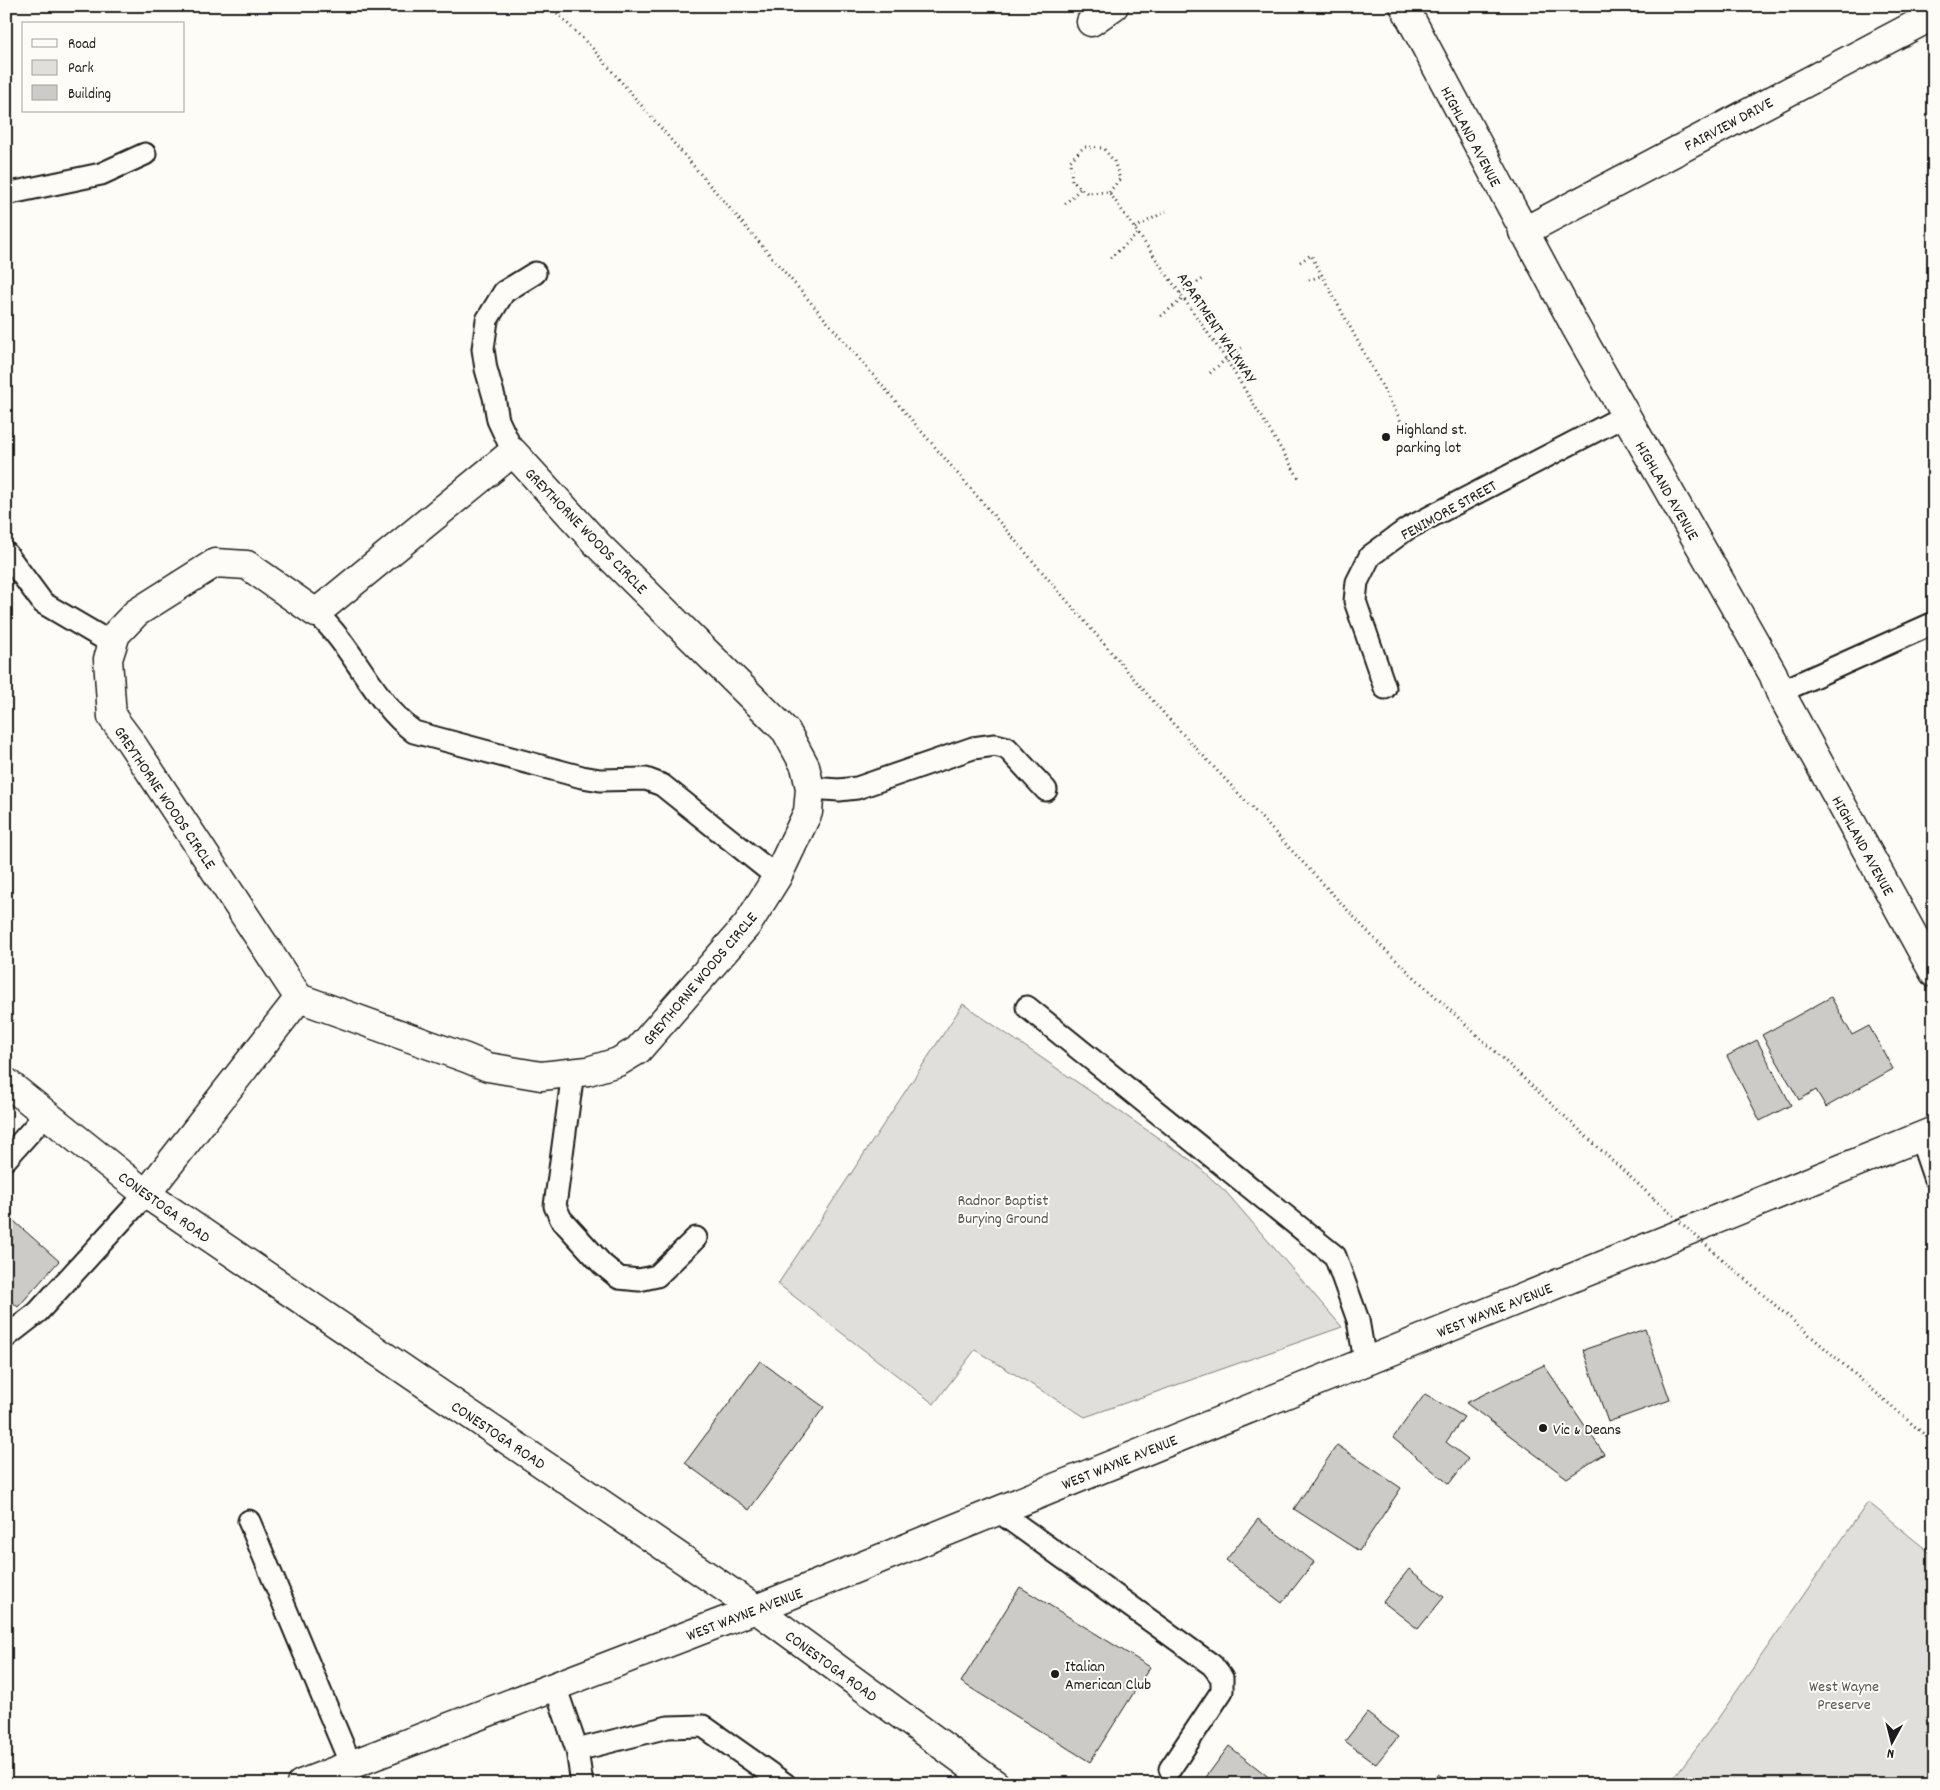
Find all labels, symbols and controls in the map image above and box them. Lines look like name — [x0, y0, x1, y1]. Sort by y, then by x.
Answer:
legend — [22, 22, 185, 112]
text: Road — [68, 34, 96, 56]
text: Park — [68, 58, 94, 80]
street label: HIGHLAND AVENUE — [1434, 83, 1506, 192]
text: Building — [68, 84, 111, 106]
street label: FAIRVIEW DRIVE — [1681, 92, 1778, 158]
street label: APARTMENT WALKWAY — [1170, 268, 1262, 389]
place label: Highland st. parking lot — [1396, 419, 1467, 460]
marker: Highland st. parking lot — [1380, 431, 1392, 443]
street label: HIGHLAND AVENUE — [1628, 437, 1704, 546]
street label: GREYTHORNE WOODS CIRCLE — [518, 463, 652, 601]
street label: FENIMORE STREET — [1397, 475, 1502, 547]
street label: GREYTHORNE WOODS CIRCLE — [107, 722, 221, 875]
street label: HIGHLAND AVENUE — [1825, 792, 1899, 901]
street label: GREYTHORNE WOODS CIRCLE — [638, 907, 764, 1051]
street label: CONESTOGA ROAD — [113, 1167, 215, 1249]
park label: Radnor Baptist Burying Ground — [958, 1190, 1049, 1231]
street label: WEST WAYNE AVENUE — [1434, 1277, 1557, 1345]
street label: CONESTOGA ROAD — [446, 1396, 549, 1476]
place label: Vic & Deans — [1553, 1419, 1622, 1442]
marker: Vic & Deans — [1537, 1422, 1549, 1434]
street label: WEST WAYNE AVENUE — [1059, 1429, 1182, 1497]
street label: WEST WAYNE AVENUE — [683, 1582, 807, 1648]
street label: CONESTOGA ROAD — [780, 1626, 882, 1708]
place label: Italian American Club — [1065, 1656, 1151, 1697]
marker: Italian American Club — [1049, 1668, 1061, 1680]
park label: West Wayne Preserve — [1809, 1676, 1879, 1717]
north arrow — [1868, 1718, 1918, 1768]
text: N — [1886, 1743, 1895, 1763]

